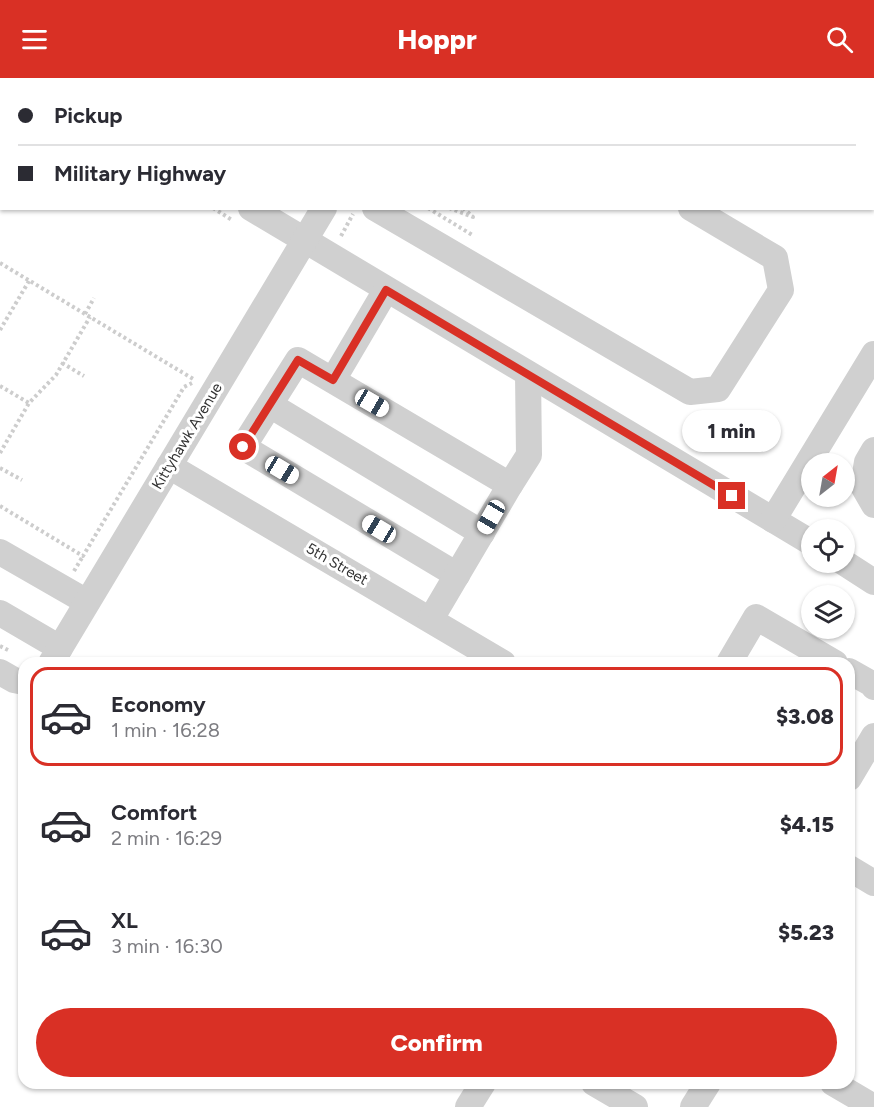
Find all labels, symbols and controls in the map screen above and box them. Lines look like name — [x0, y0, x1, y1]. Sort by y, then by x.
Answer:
icon: menu — [18, 23, 51, 56]
text: Hoppr — [397, 23, 477, 56]
icon: search — [823, 23, 856, 56]
text: Pickup — [54, 102, 123, 129]
text: Military Highway — [54, 160, 226, 187]
street label: Kittyhawk Avenue — [148, 379, 226, 493]
car — [352, 386, 392, 420]
callout: 1 min — [682, 409, 782, 451]
text: 1 min — [708, 419, 755, 443]
route start — [229, 433, 256, 460]
car — [262, 453, 302, 487]
north arrow — [801, 453, 855, 507]
map controls — [801, 453, 855, 639]
route end — [718, 482, 745, 509]
car — [474, 497, 508, 537]
car — [359, 512, 399, 546]
button: locate — [801, 519, 855, 573]
street label: 5th Street — [303, 539, 371, 589]
button: layers — [801, 585, 855, 639]
icon: car — [39, 690, 93, 744]
text: Economy — [111, 691, 206, 718]
text: $3.08 — [776, 703, 834, 730]
text: 1 min · 16:28 — [111, 718, 220, 742]
icon: car — [39, 798, 93, 852]
text: Comfort — [111, 799, 197, 826]
text: $4.15 — [780, 811, 834, 838]
text: 2 min · 16:29 — [111, 826, 222, 850]
icon: car — [39, 906, 93, 960]
text: XL — [111, 907, 138, 934]
text: $5.23 — [778, 919, 834, 946]
text: 3 min · 16:30 — [111, 934, 223, 958]
button: Confirm — [36, 1008, 837, 1077]

